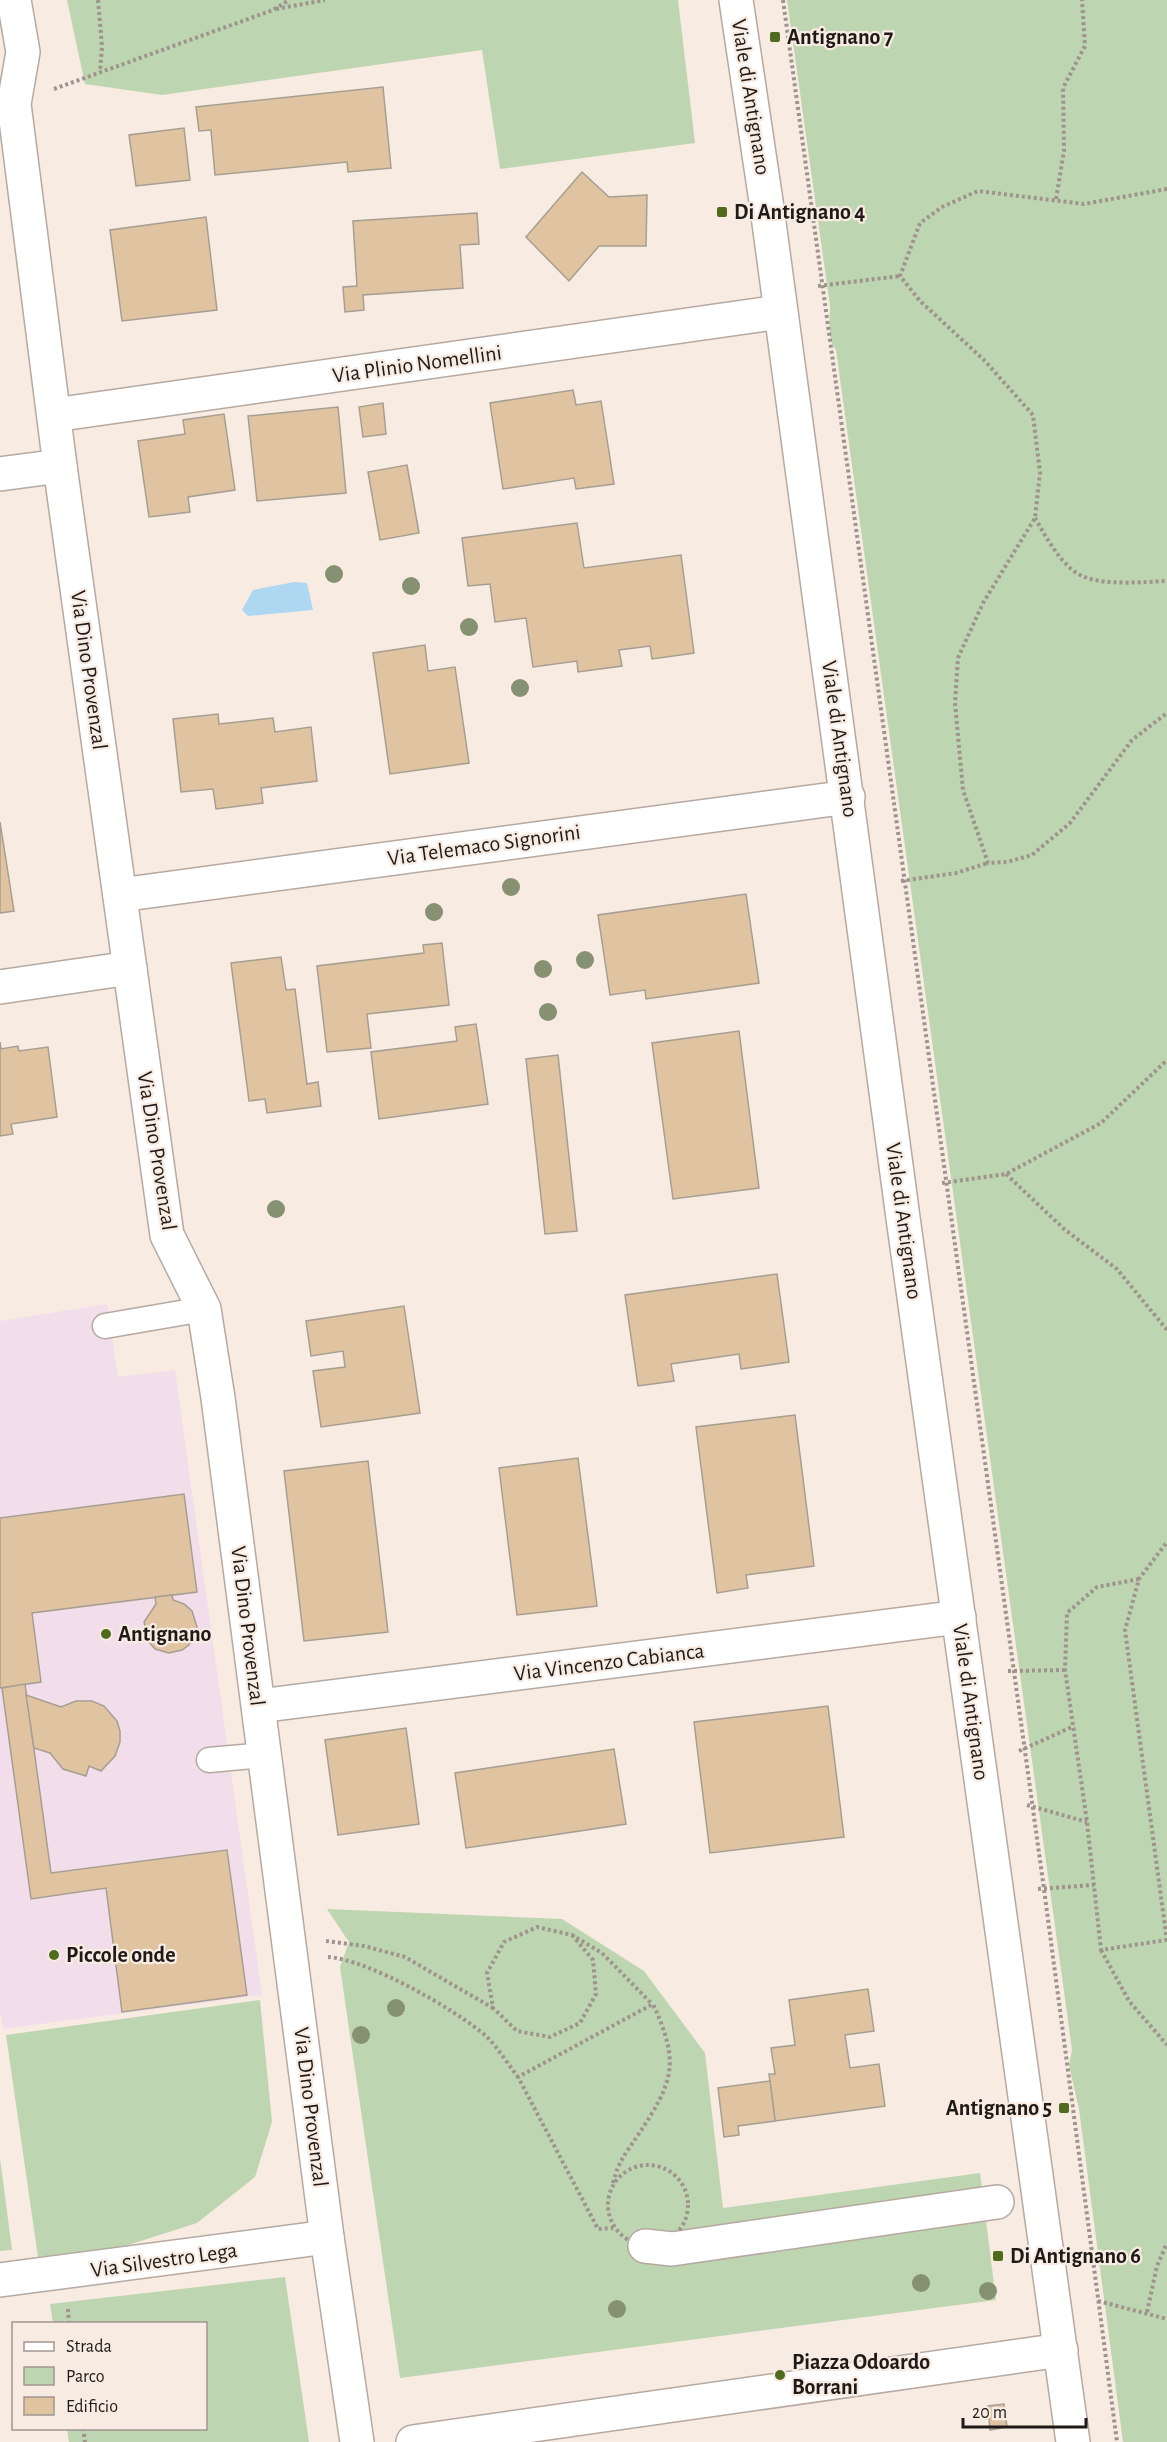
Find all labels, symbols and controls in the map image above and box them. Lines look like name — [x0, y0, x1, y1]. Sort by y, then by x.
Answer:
street label: Viale di Antignano — [728, 17, 774, 177]
place label: Antignano 7 — [787, 26, 893, 48]
marker: Antignano 7 — [768, 30, 782, 44]
place label: Di Antignano 4 — [734, 201, 865, 223]
marker: Di Antignano 4 — [715, 205, 729, 219]
street label: Via Plinio Nomellini — [331, 341, 503, 387]
street label: Via Dino Provenzal — [67, 589, 111, 751]
street label: Viale di Antignano — [818, 659, 862, 819]
street label: Via Telemaco Signorini — [386, 821, 582, 869]
street label: Via Dino Provenzal — [134, 1070, 180, 1232]
street label: Viale di Antignano — [882, 1141, 926, 1301]
street label: Via Dino Provenzal — [227, 1545, 269, 1707]
street label: Viale di Antignano — [949, 1622, 993, 1782]
place label: Antignano — [118, 1623, 212, 1645]
marker: Antignano — [99, 1627, 113, 1641]
street label: Via Vincenzo Cabianca — [513, 1639, 705, 1685]
place label: Piccole onde — [66, 1944, 176, 1966]
marker: Piccole onde — [47, 1948, 61, 1962]
street label: Via Dino Provenzal — [290, 2026, 332, 2188]
place label: Antignano 5 — [946, 2097, 1052, 2119]
marker: Antignano 5 — [1057, 2101, 1071, 2115]
street label: Via Silvestro Lega — [89, 2239, 239, 2281]
place label: Di Antignano 6 — [1010, 2245, 1141, 2267]
marker: Di Antignano 6 — [991, 2249, 1005, 2263]
legend — [12, 2322, 207, 2430]
text: Strada — [66, 2338, 112, 2356]
place label: Piazza Odoardo Borrani — [792, 2351, 930, 2398]
text: Parco — [66, 2368, 105, 2386]
marker: Piazza Odoardo Borrani — [773, 2368, 787, 2382]
scale bar — [963, 2391, 1086, 2429]
text: Edificio — [66, 2398, 118, 2416]
text: 20 m — [972, 2404, 1007, 2422]

